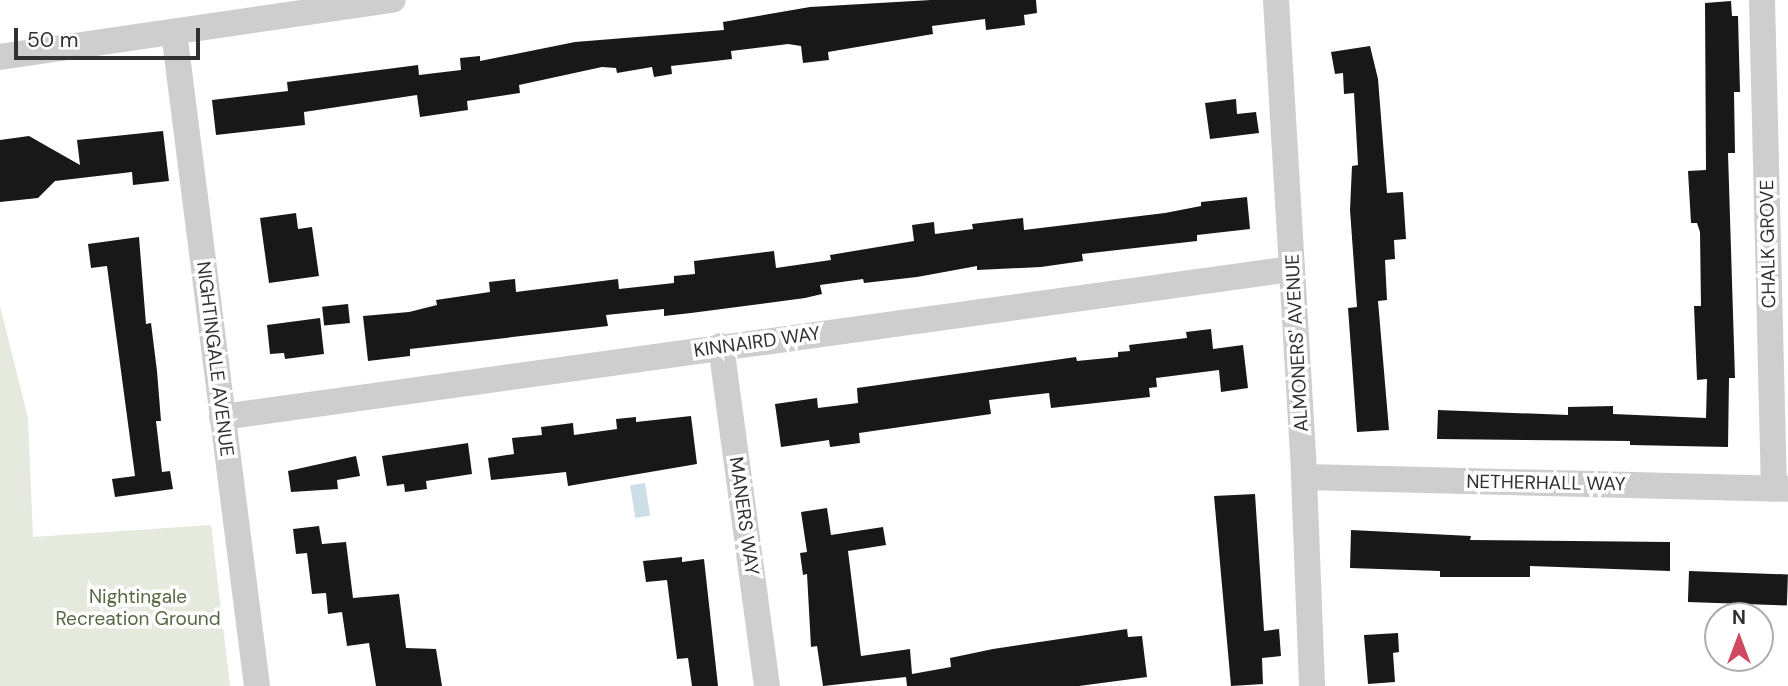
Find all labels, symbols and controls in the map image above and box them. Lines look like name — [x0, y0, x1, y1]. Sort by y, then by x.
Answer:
scale bar — [18, 14, 203, 58]
text: 50 m — [27, 26, 78, 54]
street label: CHALK GROVE — [1755, 179, 1781, 309]
street label: ALMONERS' AVENUE — [1281, 253, 1313, 433]
street label: NIGHTINGALE AVENUE — [192, 260, 238, 458]
street label: KINNAIRD WAY — [692, 322, 822, 362]
street label: MANERS WAY — [724, 455, 764, 577]
street label: NETHERHALL WAY — [1466, 470, 1626, 496]
park label: Nightingale Recreation Ground — [55, 586, 221, 630]
north arrow — [1704, 602, 1774, 672]
text: N — [1732, 605, 1746, 630]

